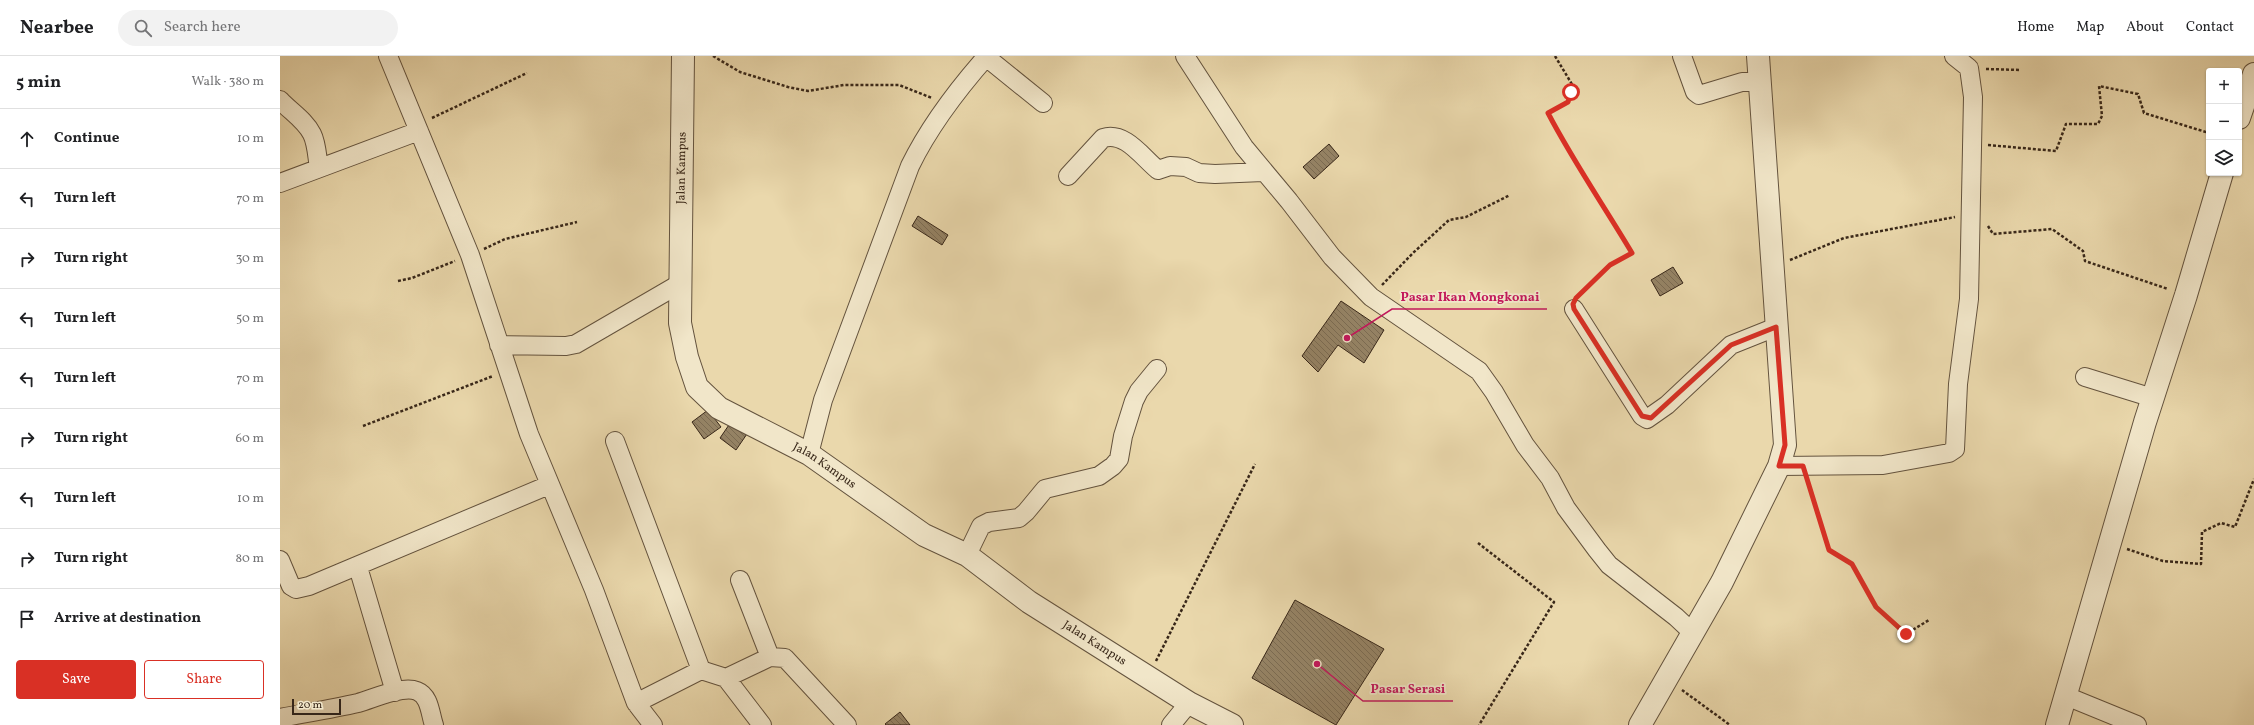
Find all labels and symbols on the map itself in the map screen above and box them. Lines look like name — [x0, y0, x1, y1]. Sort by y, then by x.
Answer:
route start — [1562, 83, 1580, 101]
street label: Jalan Kampus — [673, 132, 691, 204]
callout: Pasar Ikan Mongkonai — [1392, 284, 1547, 309]
text: Pasar Ikan Mongkonai — [1400, 289, 1540, 307]
street label: Jalan Kampus — [790, 439, 859, 492]
street label: Jalan Kampus — [1059, 617, 1129, 669]
route end — [1897, 625, 1915, 643]
callout: Pasar Serasi — [1363, 676, 1453, 701]
text: Pasar Serasi — [1371, 681, 1446, 699]
scale bar — [292, 697, 341, 716]

